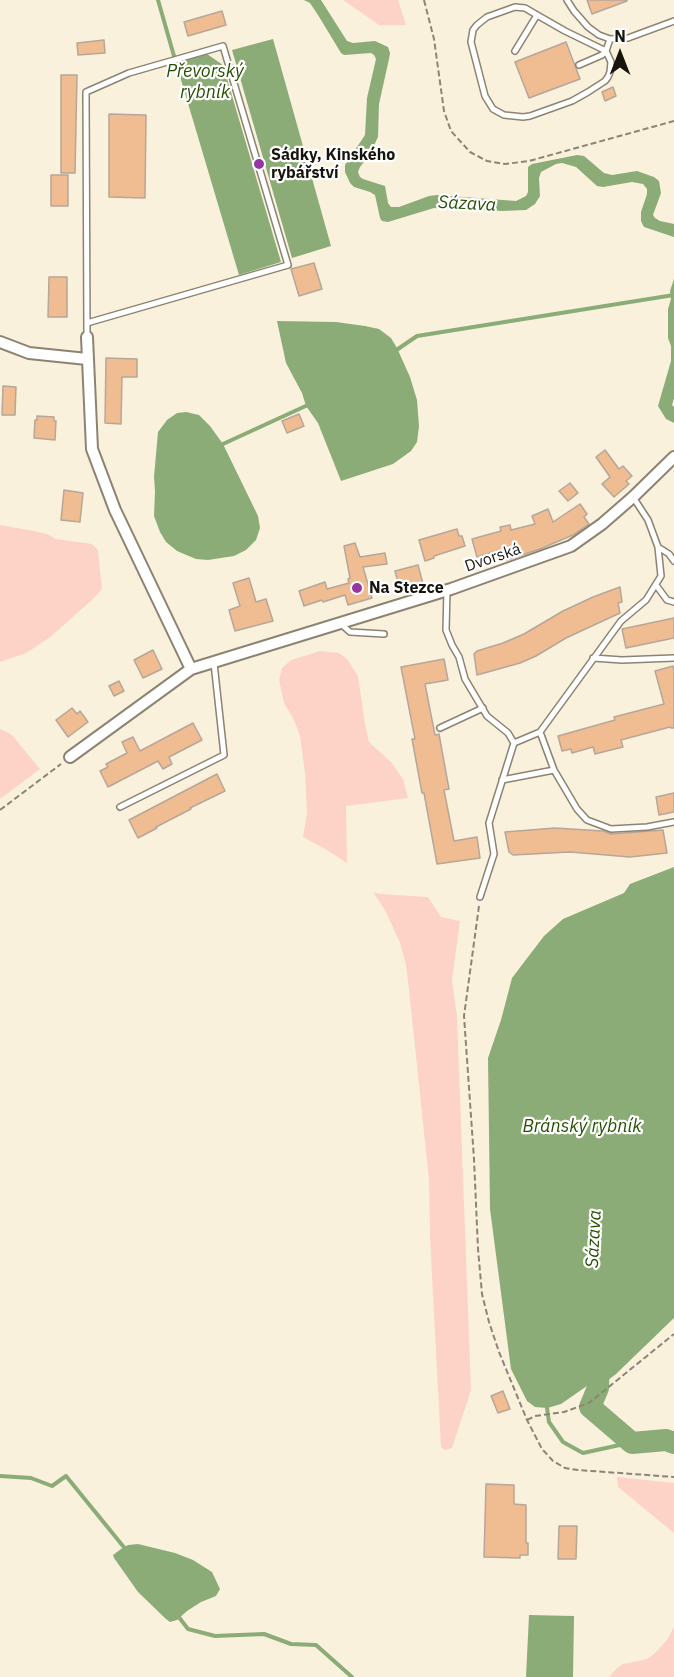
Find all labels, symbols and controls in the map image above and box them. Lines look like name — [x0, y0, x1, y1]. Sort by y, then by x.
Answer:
north arrow — [590, 24, 650, 84]
text: N — [614, 26, 626, 46]
water label: Převorský rybník — [166, 61, 244, 104]
place label: Sádky, Kinského rybářství — [271, 145, 395, 183]
marker: Sádky, Kinského rybářství — [252, 157, 266, 171]
water label: Sázava — [437, 192, 497, 216]
street label: Dvorská — [462, 539, 524, 577]
place label: Na Stezce — [369, 578, 444, 598]
marker: Na Stezce — [350, 581, 364, 595]
water label: Bránský rybník — [522, 1116, 642, 1138]
water label: Sázava — [582, 1209, 606, 1269]

